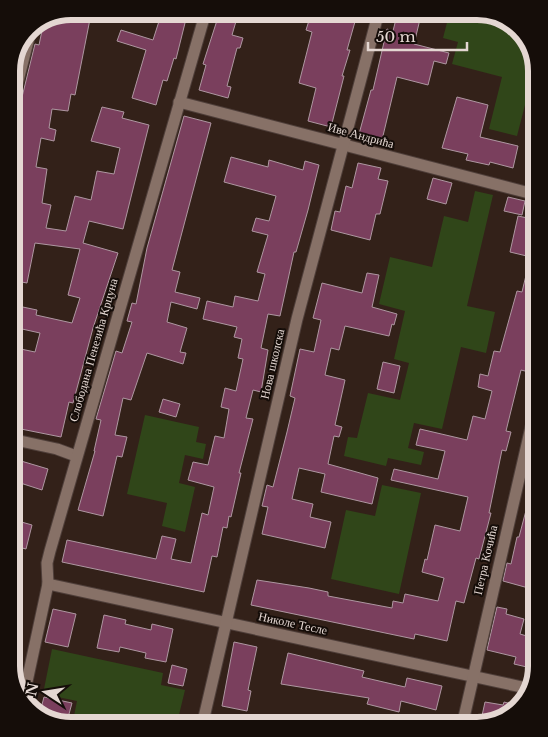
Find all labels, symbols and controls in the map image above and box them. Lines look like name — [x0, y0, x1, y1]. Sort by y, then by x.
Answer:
scale bar — [368, 20, 467, 52]
text: 50 m — [376, 27, 416, 46]
street label: Иве Андрића — [326, 119, 396, 151]
street label: Слободана Пенезића Крцуна — [65, 276, 121, 423]
street label: Нова школска — [257, 327, 288, 401]
street label: Петра Кочића — [470, 523, 500, 596]
street label: Николе Тесле — [257, 608, 329, 638]
north arrow — [20, 667, 70, 717]
text: N — [22, 681, 42, 698]

